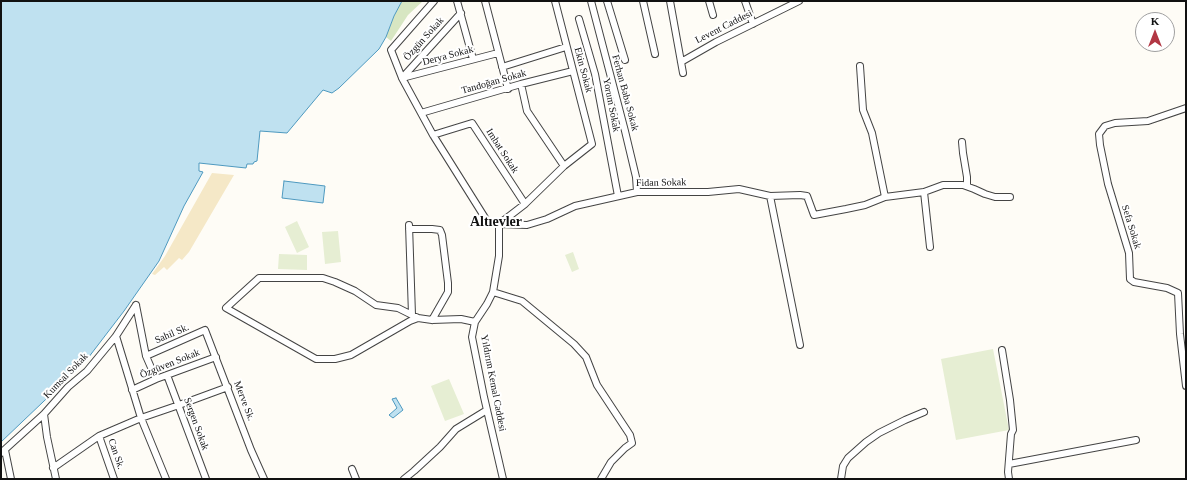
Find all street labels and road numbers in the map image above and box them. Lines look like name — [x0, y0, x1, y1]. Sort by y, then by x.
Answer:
street label: Levent Caddesi — [693, 7, 755, 47]
street label: Özgün Sokak — [401, 15, 447, 63]
street label: Derya Sokak — [421, 43, 475, 69]
street label: Ekin Sokak — [571, 46, 595, 94]
street label: Ferhan Baba Sokak — [609, 54, 641, 132]
street label: Tandoğan Sokak — [460, 67, 528, 97]
street label: Yorum Sokak — [600, 77, 622, 133]
street label: Imbat Sokak — [483, 126, 521, 176]
street label: Fidan Sokak — [636, 177, 686, 189]
street label: Sefa Sokak — [1119, 204, 1143, 250]
street label: Sahil Sk. — [153, 321, 191, 347]
street label: Yıldırım Kemal Caddesi — [478, 334, 508, 432]
street label: Özgüven Sokak — [138, 347, 202, 381]
street label: Kumsal Sokak — [41, 351, 91, 401]
street label: Merve Sk. — [231, 379, 257, 423]
street label: Sergen Sokak — [181, 396, 211, 452]
street label: Can Sk. — [105, 437, 127, 471]

